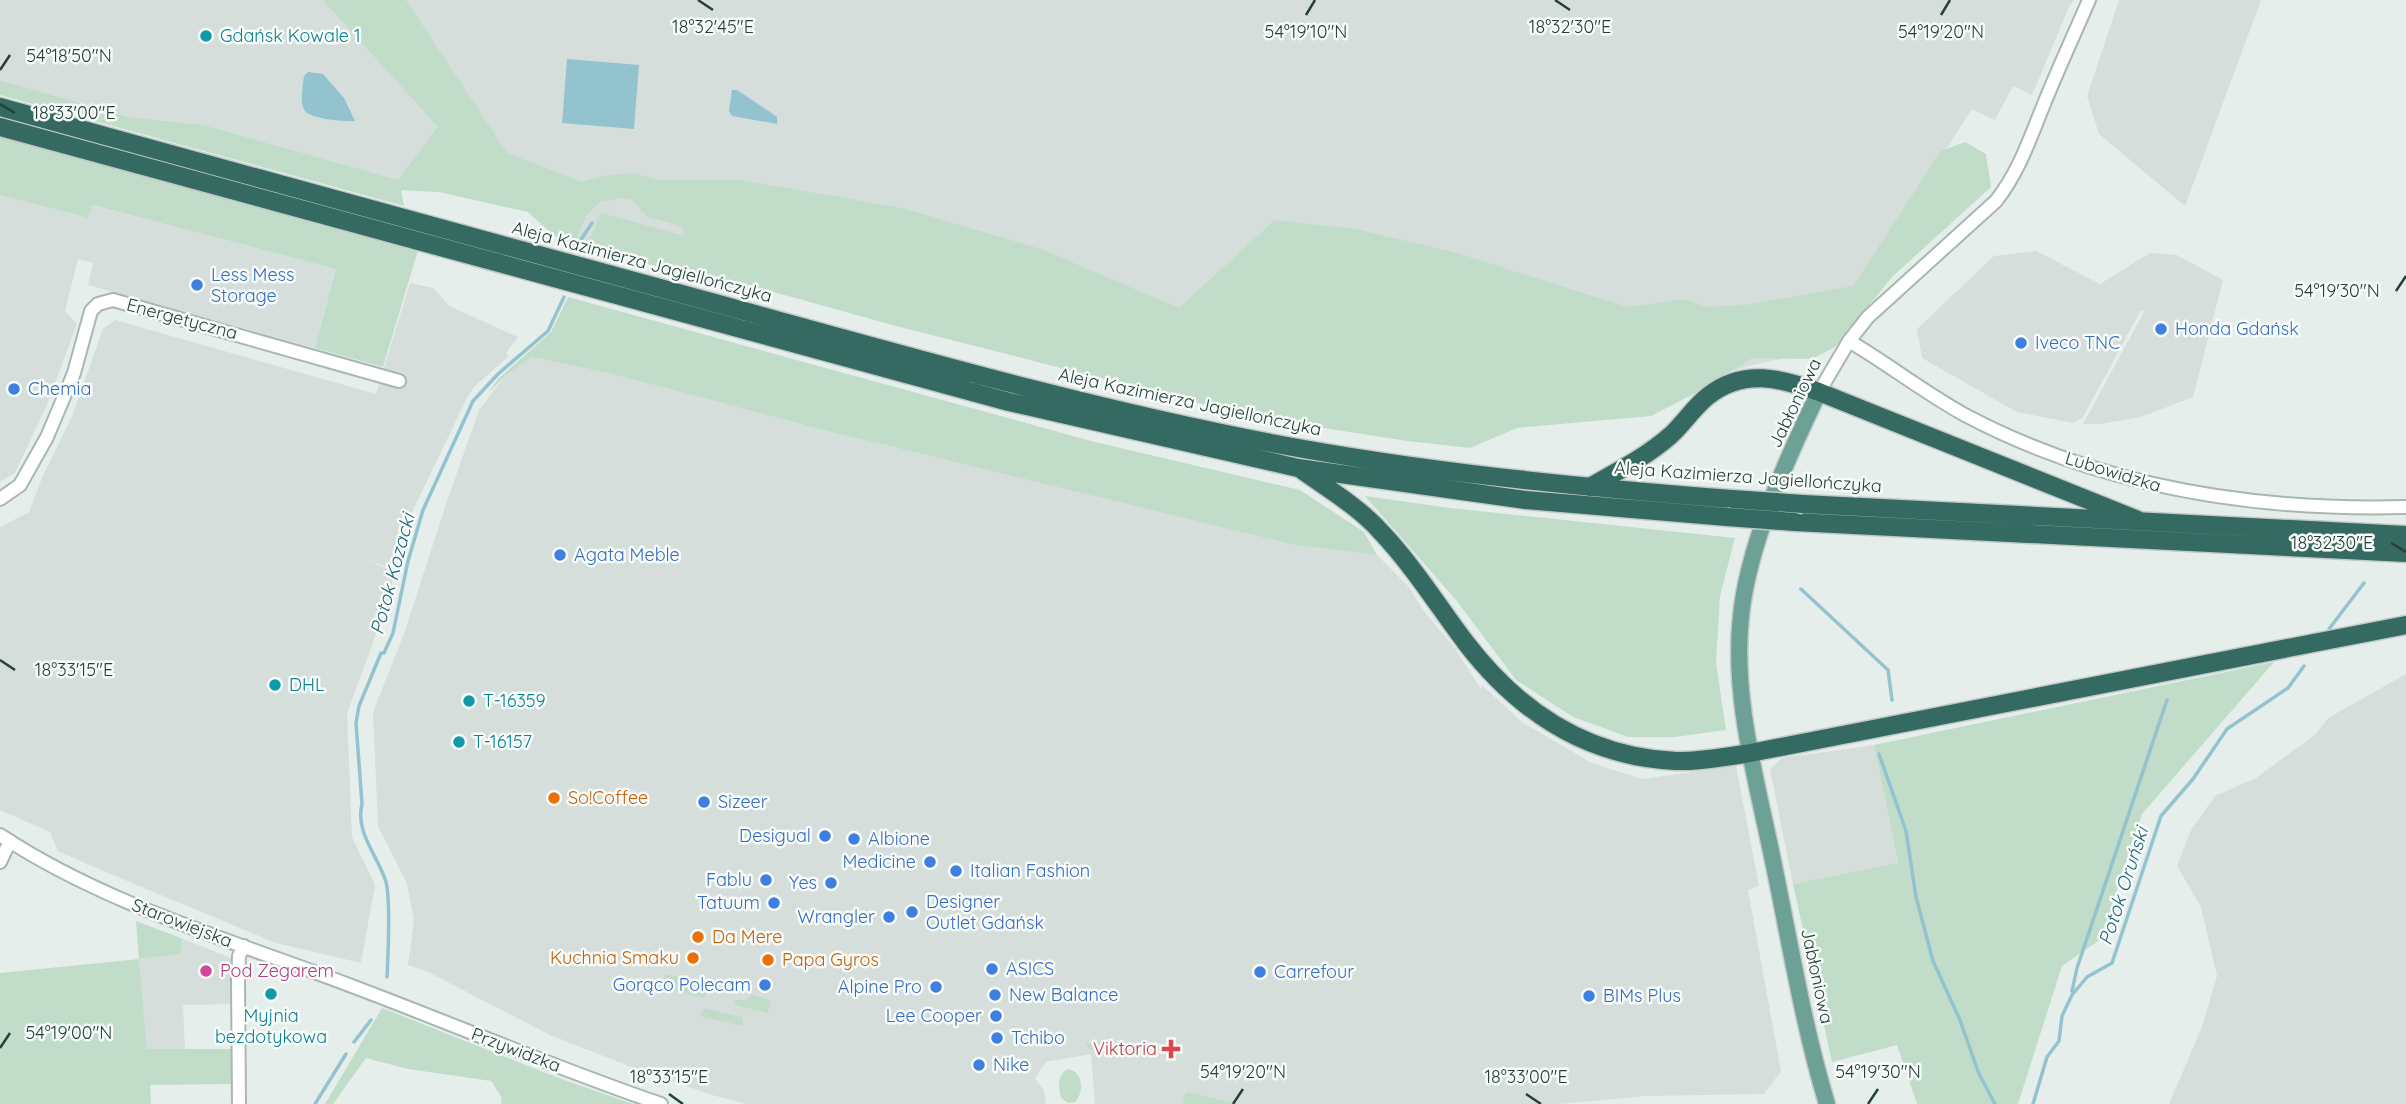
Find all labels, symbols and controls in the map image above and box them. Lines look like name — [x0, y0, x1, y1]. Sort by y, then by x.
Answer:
text: 18°32'45"E — [672, 15, 754, 38]
text: 18°32'30"E — [1529, 15, 1611, 38]
text: 54°19'10"N — [1265, 20, 1347, 43]
text: 54°19'20"N — [1898, 20, 1984, 43]
place label: Gdańsk Kowale 1 — [220, 24, 361, 47]
marker: Gdańsk Kowale 1 — [198, 28, 214, 44]
text: 54°18'50"N — [26, 44, 112, 67]
text: 18°33'00"E — [32, 101, 116, 124]
street label: Aleja Kazimierza Jagiellończyka — [510, 216, 775, 307]
place label: Less Mess Storage — [211, 263, 294, 307]
marker: Less Mess Storage — [189, 277, 205, 293]
text: 54°19'30"N — [2294, 279, 2380, 302]
street label: Energetyczna — [124, 293, 240, 344]
place label: Honda Gdańsk — [2175, 317, 2299, 340]
marker: Honda Gdańsk — [2153, 321, 2169, 337]
place label: Iveco TNC — [2035, 331, 2120, 354]
marker: Iveco TNC — [2013, 335, 2029, 351]
street label: Jabłoniowa — [1763, 354, 1826, 451]
street label: Aleja Kazimierza Jagiellończyka — [1057, 362, 1324, 441]
place label: Chemia — [28, 377, 91, 400]
marker: Chemia — [6, 381, 22, 397]
street label: Lubowidzka — [2062, 446, 2164, 497]
street label: Aleja Kazimierza Jagiellończyka — [1613, 456, 1883, 497]
water label: Potok Kozacki — [364, 509, 420, 637]
text: 18°32'30"E — [2291, 531, 2373, 554]
place label: Agata Meble — [574, 543, 680, 566]
marker: Agata Meble — [552, 547, 568, 563]
text: 18°33'15"E — [35, 658, 113, 681]
place label: DHL — [289, 673, 325, 696]
marker: DHL — [267, 677, 283, 693]
place label: T-16359 — [483, 689, 546, 712]
marker: T-16359 — [461, 693, 477, 709]
place label: T-16157 — [473, 730, 532, 753]
marker: T-16157 — [451, 734, 467, 750]
place label: So!Coffee — [568, 786, 648, 809]
marker: So!Coffee — [546, 790, 562, 806]
place label: Sizeer — [718, 790, 768, 813]
marker: Sizeer — [696, 794, 712, 810]
water label: Potok Oruński — [2093, 822, 2154, 948]
place label: Desigual — [739, 824, 811, 847]
place label: Albione — [868, 827, 930, 850]
marker: Desigual — [817, 828, 833, 844]
marker: Albione — [846, 831, 862, 847]
place label: Medicine — [842, 850, 916, 873]
marker: Medicine — [922, 854, 938, 870]
place label: Italian Fashion — [970, 859, 1090, 882]
marker: Italian Fashion — [948, 863, 964, 879]
place label: Fablu — [706, 868, 752, 891]
place label: Yes — [789, 871, 817, 894]
marker: Fablu — [758, 872, 774, 888]
marker: Yes — [823, 875, 839, 891]
place label: Designer Outlet Gdańsk — [926, 890, 1044, 934]
place label: Tatuum — [697, 891, 760, 914]
street label: Starowiejska — [129, 893, 236, 952]
marker: Tatuum — [766, 895, 782, 911]
marker: Designer Outlet Gdańsk — [904, 904, 920, 920]
place label: Wrangler — [797, 905, 875, 928]
marker: Wrangler — [881, 909, 897, 925]
place label: Da Mere — [712, 925, 783, 948]
street label: Jabłoniowa — [1796, 926, 1839, 1026]
marker: Da Mere — [690, 929, 706, 945]
place label: Kuchnia Smaku — [550, 946, 679, 969]
place label: Papa Gyros — [782, 948, 879, 971]
marker: Kuchnia Smaku — [685, 950, 701, 966]
marker: Papa Gyros — [760, 952, 776, 968]
place label: ASICS — [1006, 957, 1054, 980]
place label: Pod Zegarem — [220, 959, 334, 982]
place label: Carrefour — [1274, 960, 1354, 983]
marker: ASICS — [984, 961, 1000, 977]
marker: Pod Zegarem — [198, 963, 214, 979]
marker: Carrefour — [1252, 964, 1268, 980]
place label: Gorąco Polecam — [613, 973, 751, 996]
place label: Alpine Pro — [838, 975, 922, 998]
marker: Gorąco Polecam — [757, 977, 773, 993]
marker: Alpine Pro — [928, 979, 944, 995]
place label: New Balance — [1009, 983, 1118, 1006]
place label: BIMs Plus — [1603, 984, 1681, 1007]
marker: Myjnia bezdotykowa — [263, 986, 279, 1002]
marker: New Balance — [987, 987, 1003, 1003]
marker: BIMs Plus — [1581, 988, 1597, 1004]
place label: Myjnia bezdotykowa — [215, 1004, 327, 1048]
place label: Lee Cooper — [886, 1004, 982, 1027]
marker: Lee Cooper — [988, 1008, 1004, 1024]
text: 54°19'00"N — [26, 1021, 112, 1044]
street label: Przywidzka — [468, 1022, 564, 1077]
place label: Tchibo — [1011, 1026, 1065, 1049]
marker: Tchibo — [989, 1030, 1005, 1046]
place label: Viktoria — [1093, 1037, 1157, 1060]
marker: Viktoria — [1163, 1041, 1179, 1057]
place label: Nike — [993, 1053, 1029, 1076]
marker: Nike — [971, 1057, 987, 1073]
text: 54°19'20"N — [1200, 1060, 1286, 1083]
text: 54°19'30"N — [1835, 1060, 1921, 1083]
text: 18°33'15"E — [630, 1065, 708, 1088]
text: 18°33'00"E — [1484, 1065, 1568, 1088]

